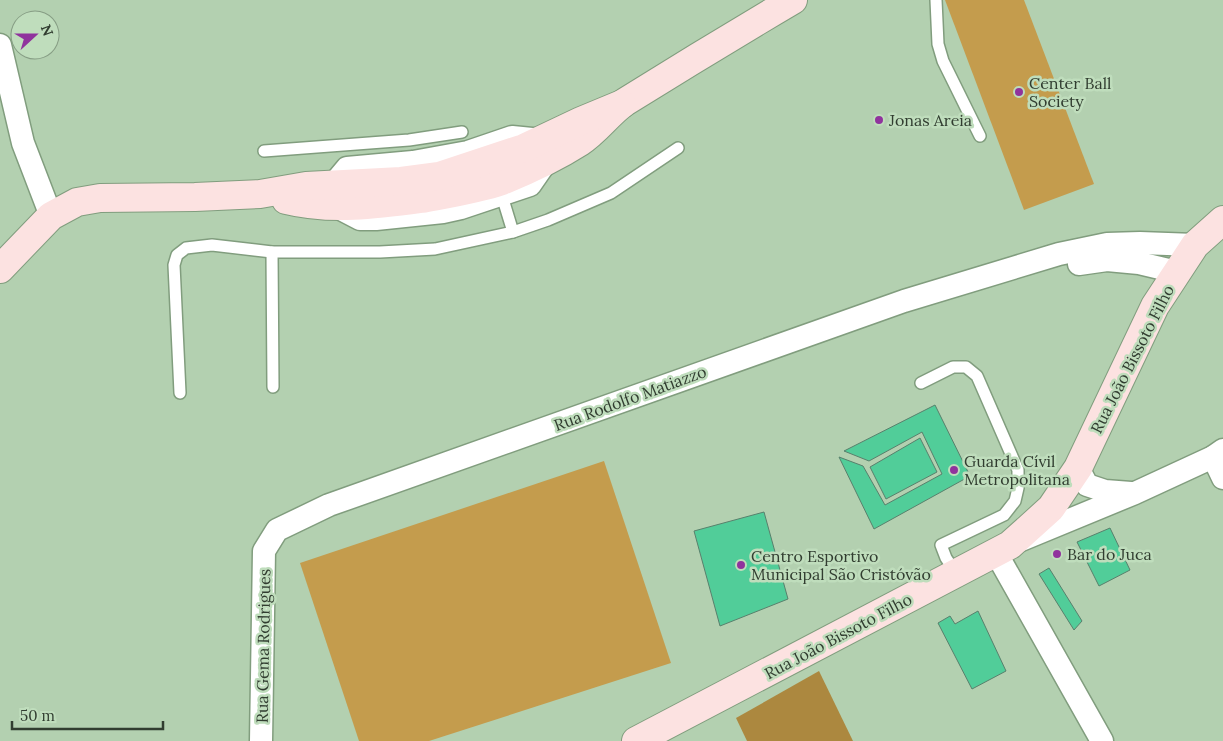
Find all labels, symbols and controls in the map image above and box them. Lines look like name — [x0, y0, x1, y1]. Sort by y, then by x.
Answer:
north arrow — [10, 10, 60, 60]
text: N — [37, 22, 58, 39]
place label: Center Ball Society — [1029, 73, 1111, 111]
marker: Center Ball Society — [1013, 86, 1025, 98]
place label: Jonas Areia — [888, 110, 972, 130]
marker: Jonas Areia — [873, 114, 885, 126]
street label: Rua João Bissoto Filho — [1086, 281, 1178, 437]
street label: Rua Rodolfo Matiazzo — [551, 361, 709, 435]
place label: Guarda Cívil Metropolitana — [964, 451, 1070, 489]
marker: Guarda Cívil Metropolitana — [948, 464, 960, 476]
place label: Bar do Juca — [1067, 544, 1152, 564]
place label: Centro Esportivo Municipal São Cristóvão — [751, 546, 931, 584]
marker: Bar do Juca — [1051, 548, 1063, 560]
marker: Centro Esportivo Municipal São Cristóvão — [735, 559, 747, 571]
street label: Rua Gema Rodrigues — [252, 569, 274, 723]
street label: Rua João Bissoto Filho — [761, 589, 915, 683]
scale bar — [12, 698, 164, 730]
text: 50 m — [20, 706, 55, 725]

